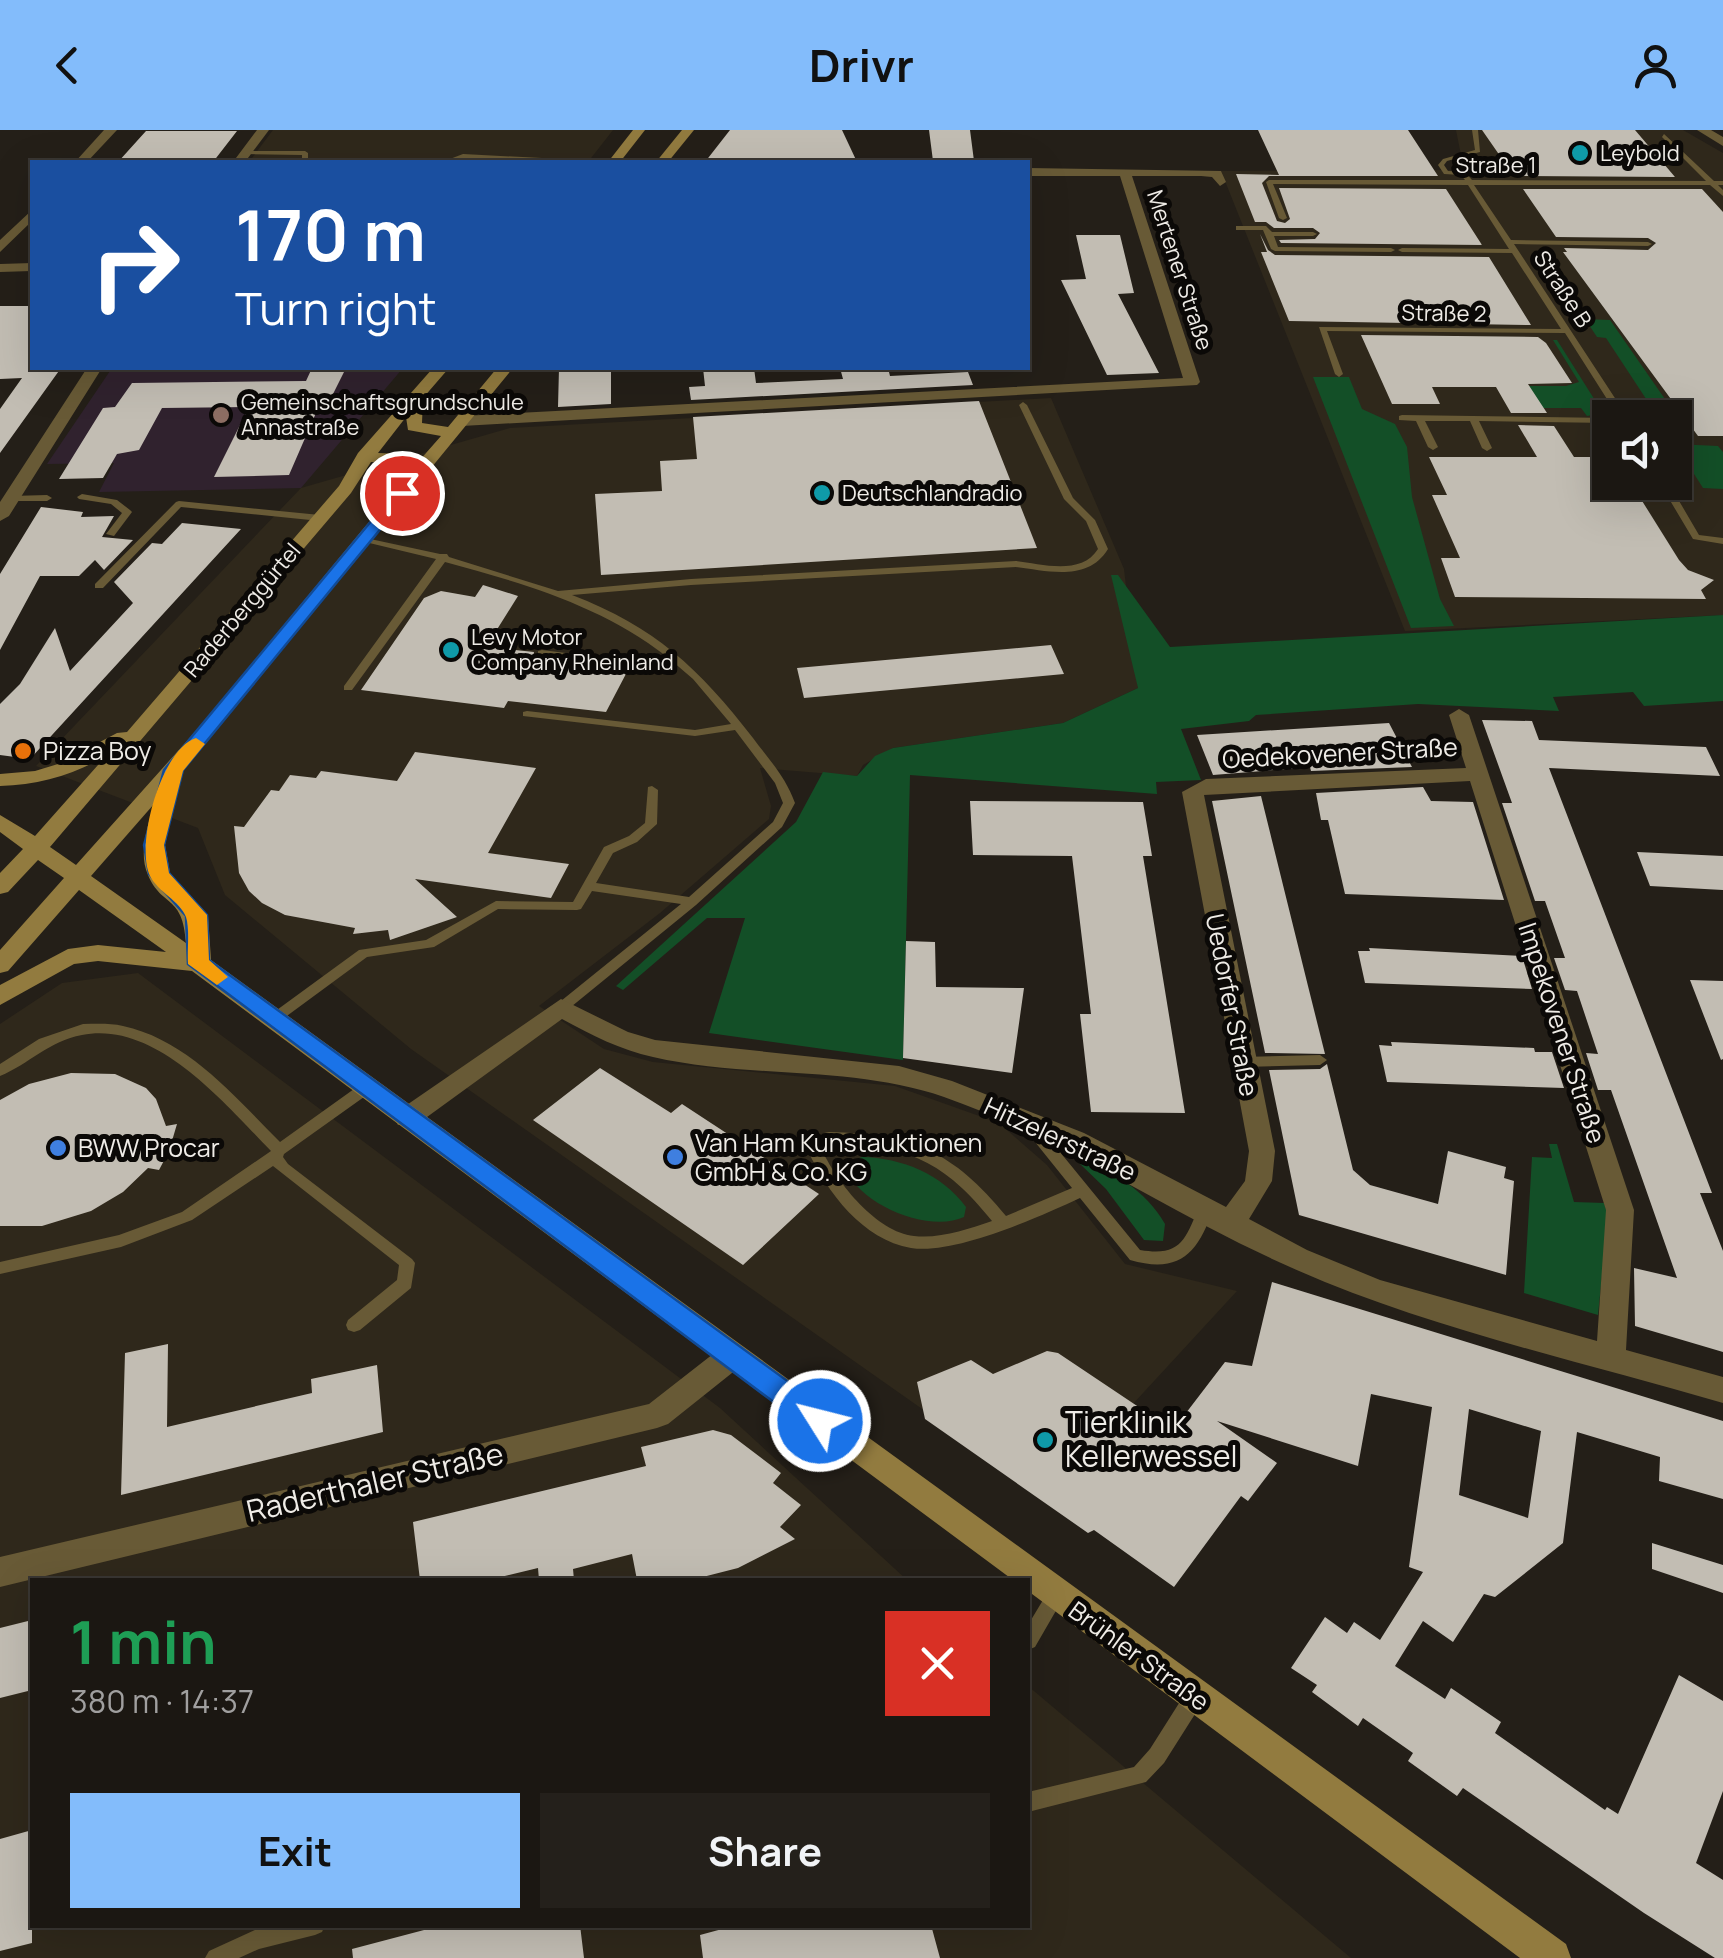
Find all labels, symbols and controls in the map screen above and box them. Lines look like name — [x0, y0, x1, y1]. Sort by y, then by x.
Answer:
text: Drivr — [809, 34, 914, 96]
icon: back — [40, 38, 95, 93]
icon: person — [1628, 38, 1683, 93]
place label: Leybold — [1600, 138, 1680, 168]
marker: Leybold — [1569, 142, 1591, 164]
street label: Straße 1 — [1455, 150, 1537, 180]
text: 170 m — [235, 186, 426, 282]
street label: Mertener Straße — [1140, 186, 1220, 354]
icon: right — [70, 200, 200, 330]
street label: Straße B — [1527, 245, 1599, 333]
text: Turn right — [235, 277, 436, 339]
street label: Straße 2 — [1401, 297, 1487, 329]
place label: Gemeinschaftsgrundschule Annastraße — [241, 387, 524, 442]
map controls — [1592, 400, 1692, 500]
button: sound — [1592, 400, 1692, 500]
marker: Gemeinschaftsgrundschule Annastraße — [210, 404, 232, 426]
pin — [360, 451, 445, 536]
icon: arrive — [375, 466, 430, 521]
place label: Deutschlandradio — [842, 478, 1023, 508]
marker: Deutschlandradio — [811, 482, 833, 504]
street label: Raderberggürtel — [177, 537, 307, 683]
place label: Levy Motor Company Rheinland — [471, 622, 674, 677]
marker: Levy Motor Company Rheinland — [440, 639, 462, 661]
street label: Oedekovener Straße — [1221, 729, 1459, 776]
place label: Pizza Boy — [43, 733, 151, 768]
marker: Pizza Boy — [12, 740, 34, 762]
street label: Uedorfer Straße — [1198, 911, 1267, 1099]
street label: Impekovener Straße — [1510, 918, 1615, 1148]
street label: Hitzelerstraße — [979, 1088, 1142, 1189]
place label: Van Ham Kunstauktionen GmbH & Co. KG — [695, 1125, 982, 1189]
place label: BWW Procar — [78, 1130, 220, 1165]
marker: BWW Procar — [47, 1137, 69, 1159]
marker: Van Ham Kunstauktionen GmbH & Co. KG — [664, 1146, 686, 1168]
position arrow — [768, 1369, 872, 1473]
place label: Tierklinik Kellerwessel — [1065, 1401, 1238, 1476]
marker: Tierklinik Kellerwessel — [1034, 1429, 1056, 1451]
street label: Raderthaler Straße — [242, 1432, 507, 1531]
street label: Brühler Straße — [1062, 1593, 1217, 1719]
text: 1 min — [70, 1600, 217, 1682]
button: close — [885, 1611, 990, 1716]
text: 380 m · 14:37 — [70, 1679, 254, 1723]
button: Exit — [70, 1793, 520, 1908]
button: Share — [540, 1793, 990, 1908]

